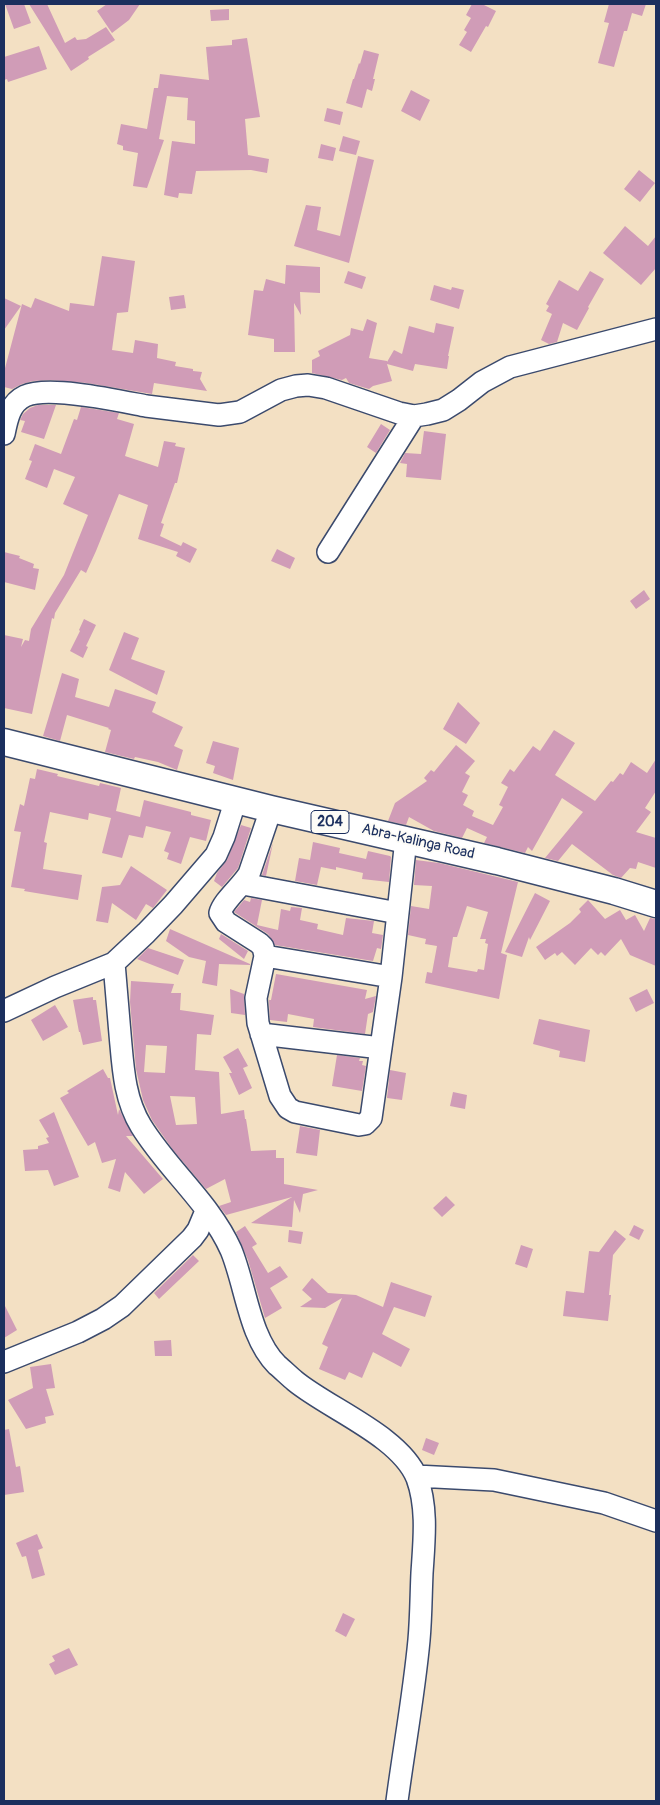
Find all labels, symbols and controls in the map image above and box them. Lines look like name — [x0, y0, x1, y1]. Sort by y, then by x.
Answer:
road number: 204 — [311, 810, 349, 834]
street label: Abra-Kalinga Road — [360, 820, 476, 864]

